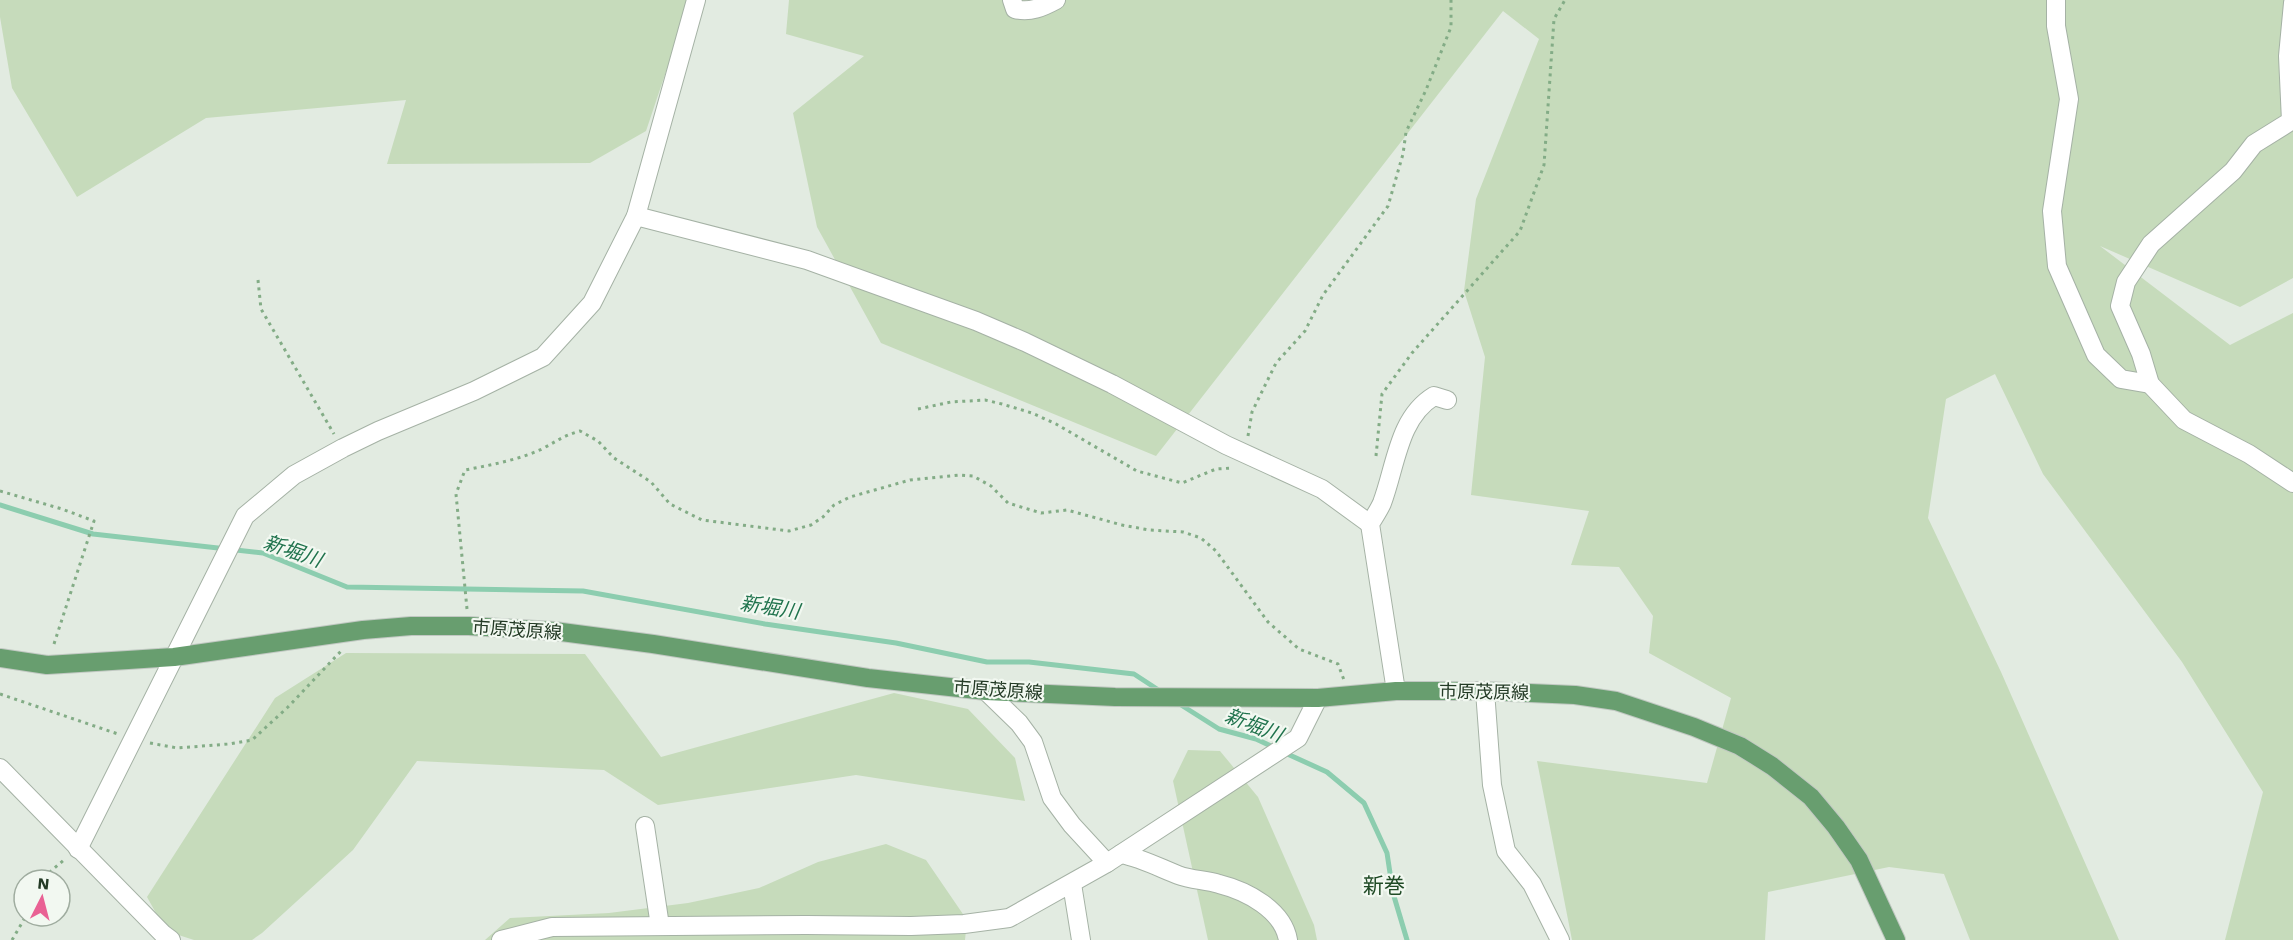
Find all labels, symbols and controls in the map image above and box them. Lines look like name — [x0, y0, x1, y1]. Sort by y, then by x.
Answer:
water label: 新堀川 — [261, 530, 327, 573]
water label: 新堀川 — [738, 590, 803, 624]
street label: 市原茂原線 — [471, 616, 563, 643]
street label: 市原茂原線 — [952, 676, 1044, 703]
street label: 市原茂原線 — [1439, 680, 1529, 703]
water label: 新堀川 — [1222, 703, 1288, 748]
north arrow — [12, 868, 72, 928]
district label: 新巻 — [1363, 873, 1405, 898]
text: N — [37, 874, 50, 894]

